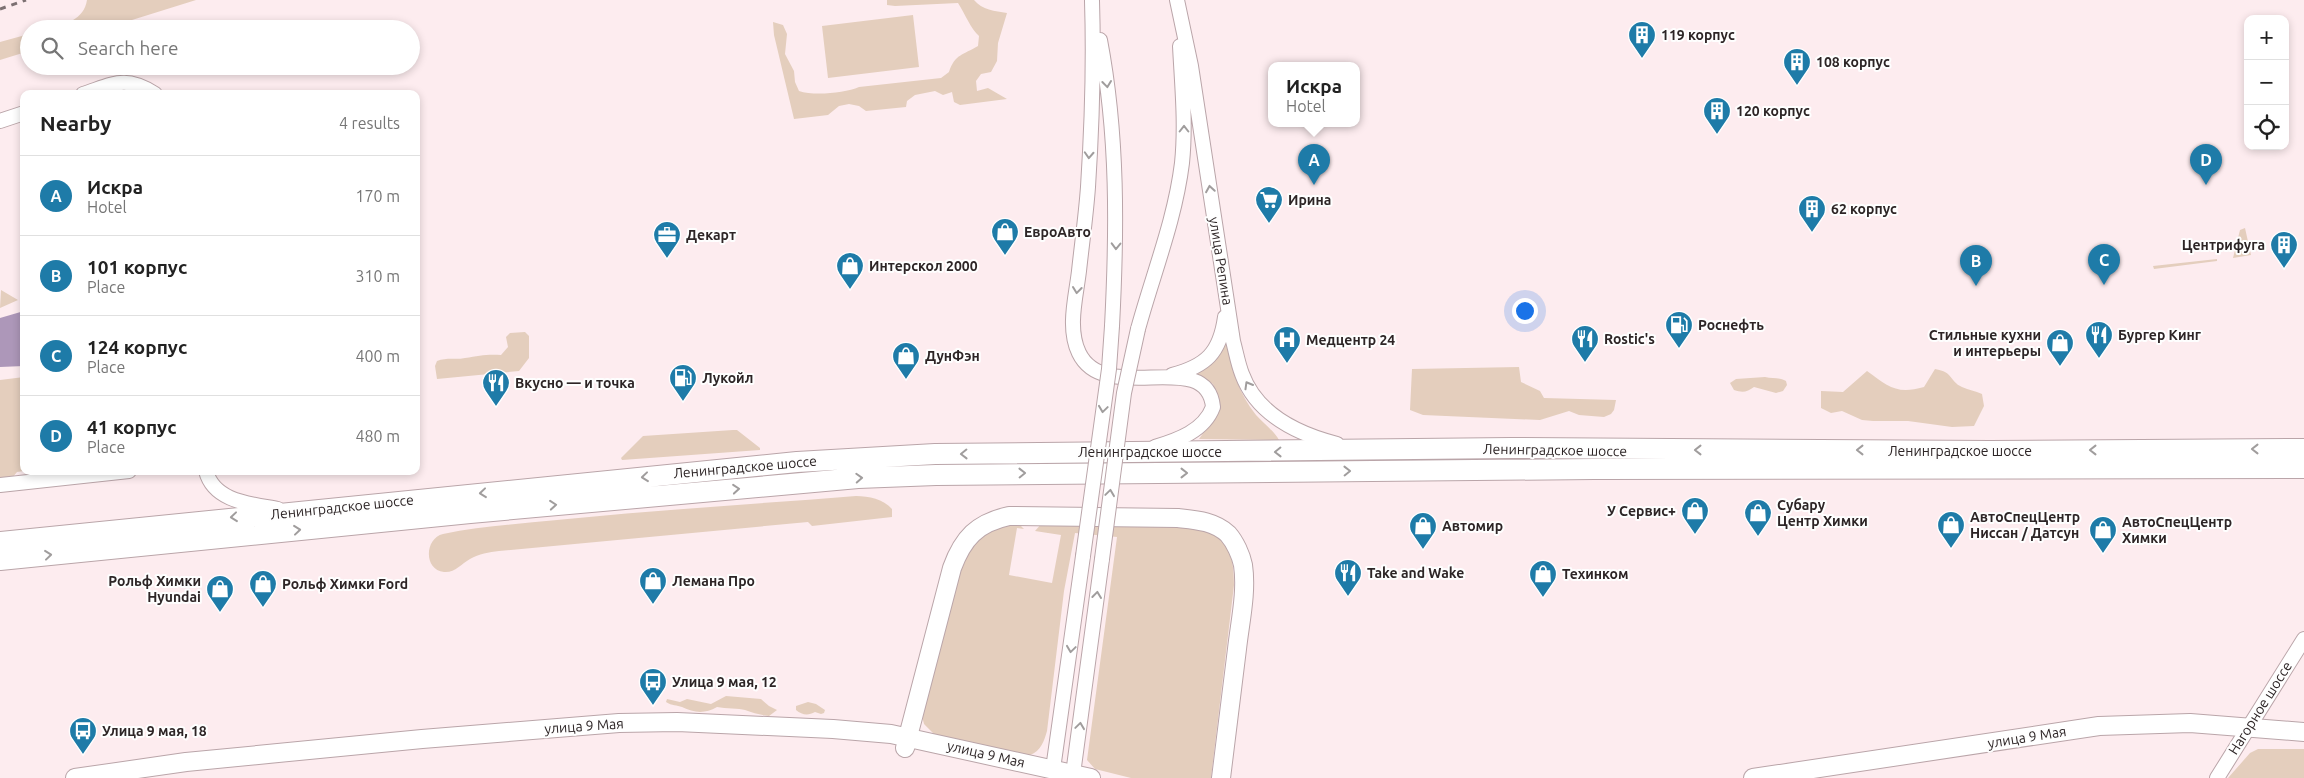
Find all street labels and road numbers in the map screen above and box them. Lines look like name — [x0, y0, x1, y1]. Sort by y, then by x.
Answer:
street label: улица Репина — [1206, 216, 1236, 306]
street label: Ленинградское шоссе — [1483, 441, 1627, 459]
street label: Ленинградское шоссе — [1888, 443, 2032, 459]
street label: Ленинградское шоссе — [1078, 444, 1222, 460]
street label: Ленинградское шоссе — [672, 453, 818, 481]
street label: Ленинградское шоссе — [269, 492, 415, 522]
street label: Нагорное шоссе — [2225, 659, 2295, 757]
street label: улица 9 Мая — [544, 715, 624, 737]
street label: улица 9 Мая — [1986, 723, 2068, 751]
street label: улица 9 Мая — [945, 737, 1027, 771]

